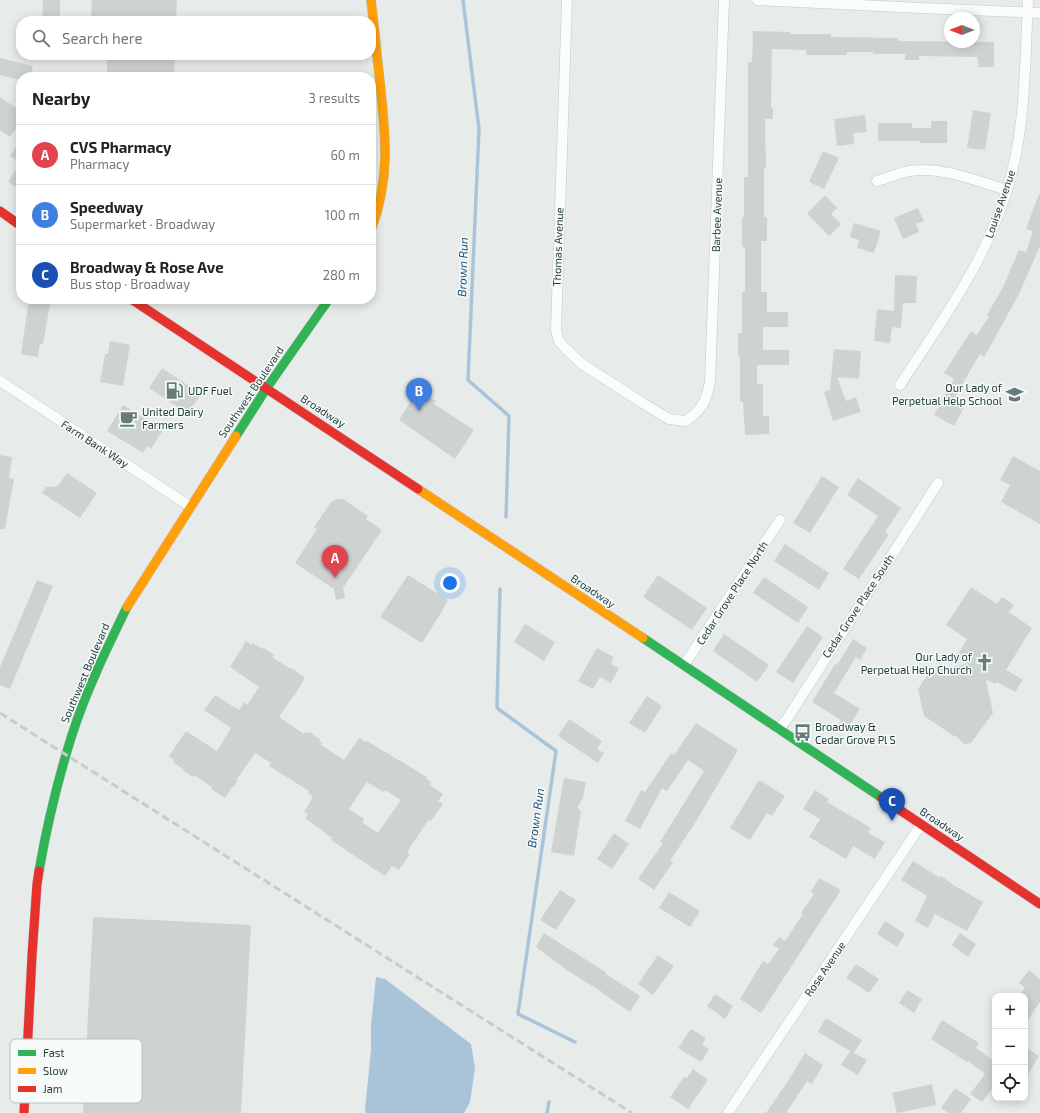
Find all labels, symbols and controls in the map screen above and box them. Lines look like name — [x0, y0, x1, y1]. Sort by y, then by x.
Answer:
north arrow — [944, 12, 980, 48]
search box — [16, 16, 376, 60]
icon: search — [30, 27, 52, 49]
text: Search here — [62, 29, 143, 47]
text: Nearby — [32, 88, 90, 108]
text: 3 results — [309, 90, 360, 106]
text: CVS Pharmacy — [70, 138, 172, 156]
text: A — [41, 147, 49, 163]
text: 60 m — [330, 147, 360, 163]
text: Pharmacy — [70, 156, 129, 172]
street label: Louise Avenue — [982, 168, 1017, 240]
street label: Barbee Avenue — [709, 177, 724, 252]
text: Speedway — [70, 198, 143, 216]
text: B — [41, 207, 49, 223]
text: 100 m — [325, 207, 360, 223]
street label: Thomas Avenue — [550, 207, 565, 287]
text: Supermarket · Broadway — [70, 216, 215, 232]
water label: Brown Run — [454, 237, 470, 297]
text: Broadway & Rose Ave — [70, 258, 224, 276]
text: C — [41, 267, 49, 283]
text: 280 m — [323, 267, 360, 283]
text: Bus stop · Broadway — [70, 276, 190, 292]
street label: Southwest Boulevard — [215, 344, 286, 440]
pin: B — [406, 378, 432, 411]
fuel station icon: UDF Fuel — [165, 381, 185, 401]
place label: Our Lady of Perpetual Help School — [892, 381, 1003, 407]
place label: UDF Fuel — [188, 384, 233, 397]
school or university icon: Our Lady of Perpetual Help School — [1005, 384, 1025, 404]
street label: Broadway — [299, 391, 348, 430]
place label: United Dairy Farmers — [142, 405, 204, 431]
cafe icon: United Dairy Farmers — [119, 408, 139, 428]
street label: Farm Bank Way — [59, 417, 131, 470]
street label: Cedar Grove Place North — [693, 538, 770, 647]
pin: A — [322, 545, 348, 578]
street label: Cedar Grove Place South — [819, 551, 896, 660]
street label: Broadway — [569, 571, 618, 610]
your location — [440, 573, 460, 593]
street label: Southwest Boulevard — [58, 621, 111, 725]
place label: Our Lady of Perpetual Help Church — [861, 650, 973, 676]
church icon: Our Lady of Perpetual Help Church — [975, 653, 995, 673]
place label: Broadway & Cedar Grove Pl S — [815, 720, 896, 746]
bus stop icon: Broadway & Cedar Grove Pl S — [792, 723, 812, 743]
water label: Brown Run — [524, 787, 546, 848]
pin: C — [879, 788, 905, 821]
street label: Broadway — [918, 804, 967, 843]
street label: Rose Avenue — [801, 939, 848, 999]
map controls — [992, 993, 1028, 1101]
button: + — [992, 993, 1028, 1029]
button: − — [992, 1029, 1028, 1065]
legend — [10, 1039, 142, 1103]
text: Fast — [43, 1046, 65, 1059]
text: Slow — [43, 1064, 68, 1077]
button: locate — [992, 1065, 1028, 1101]
text: Jam — [43, 1082, 62, 1095]

